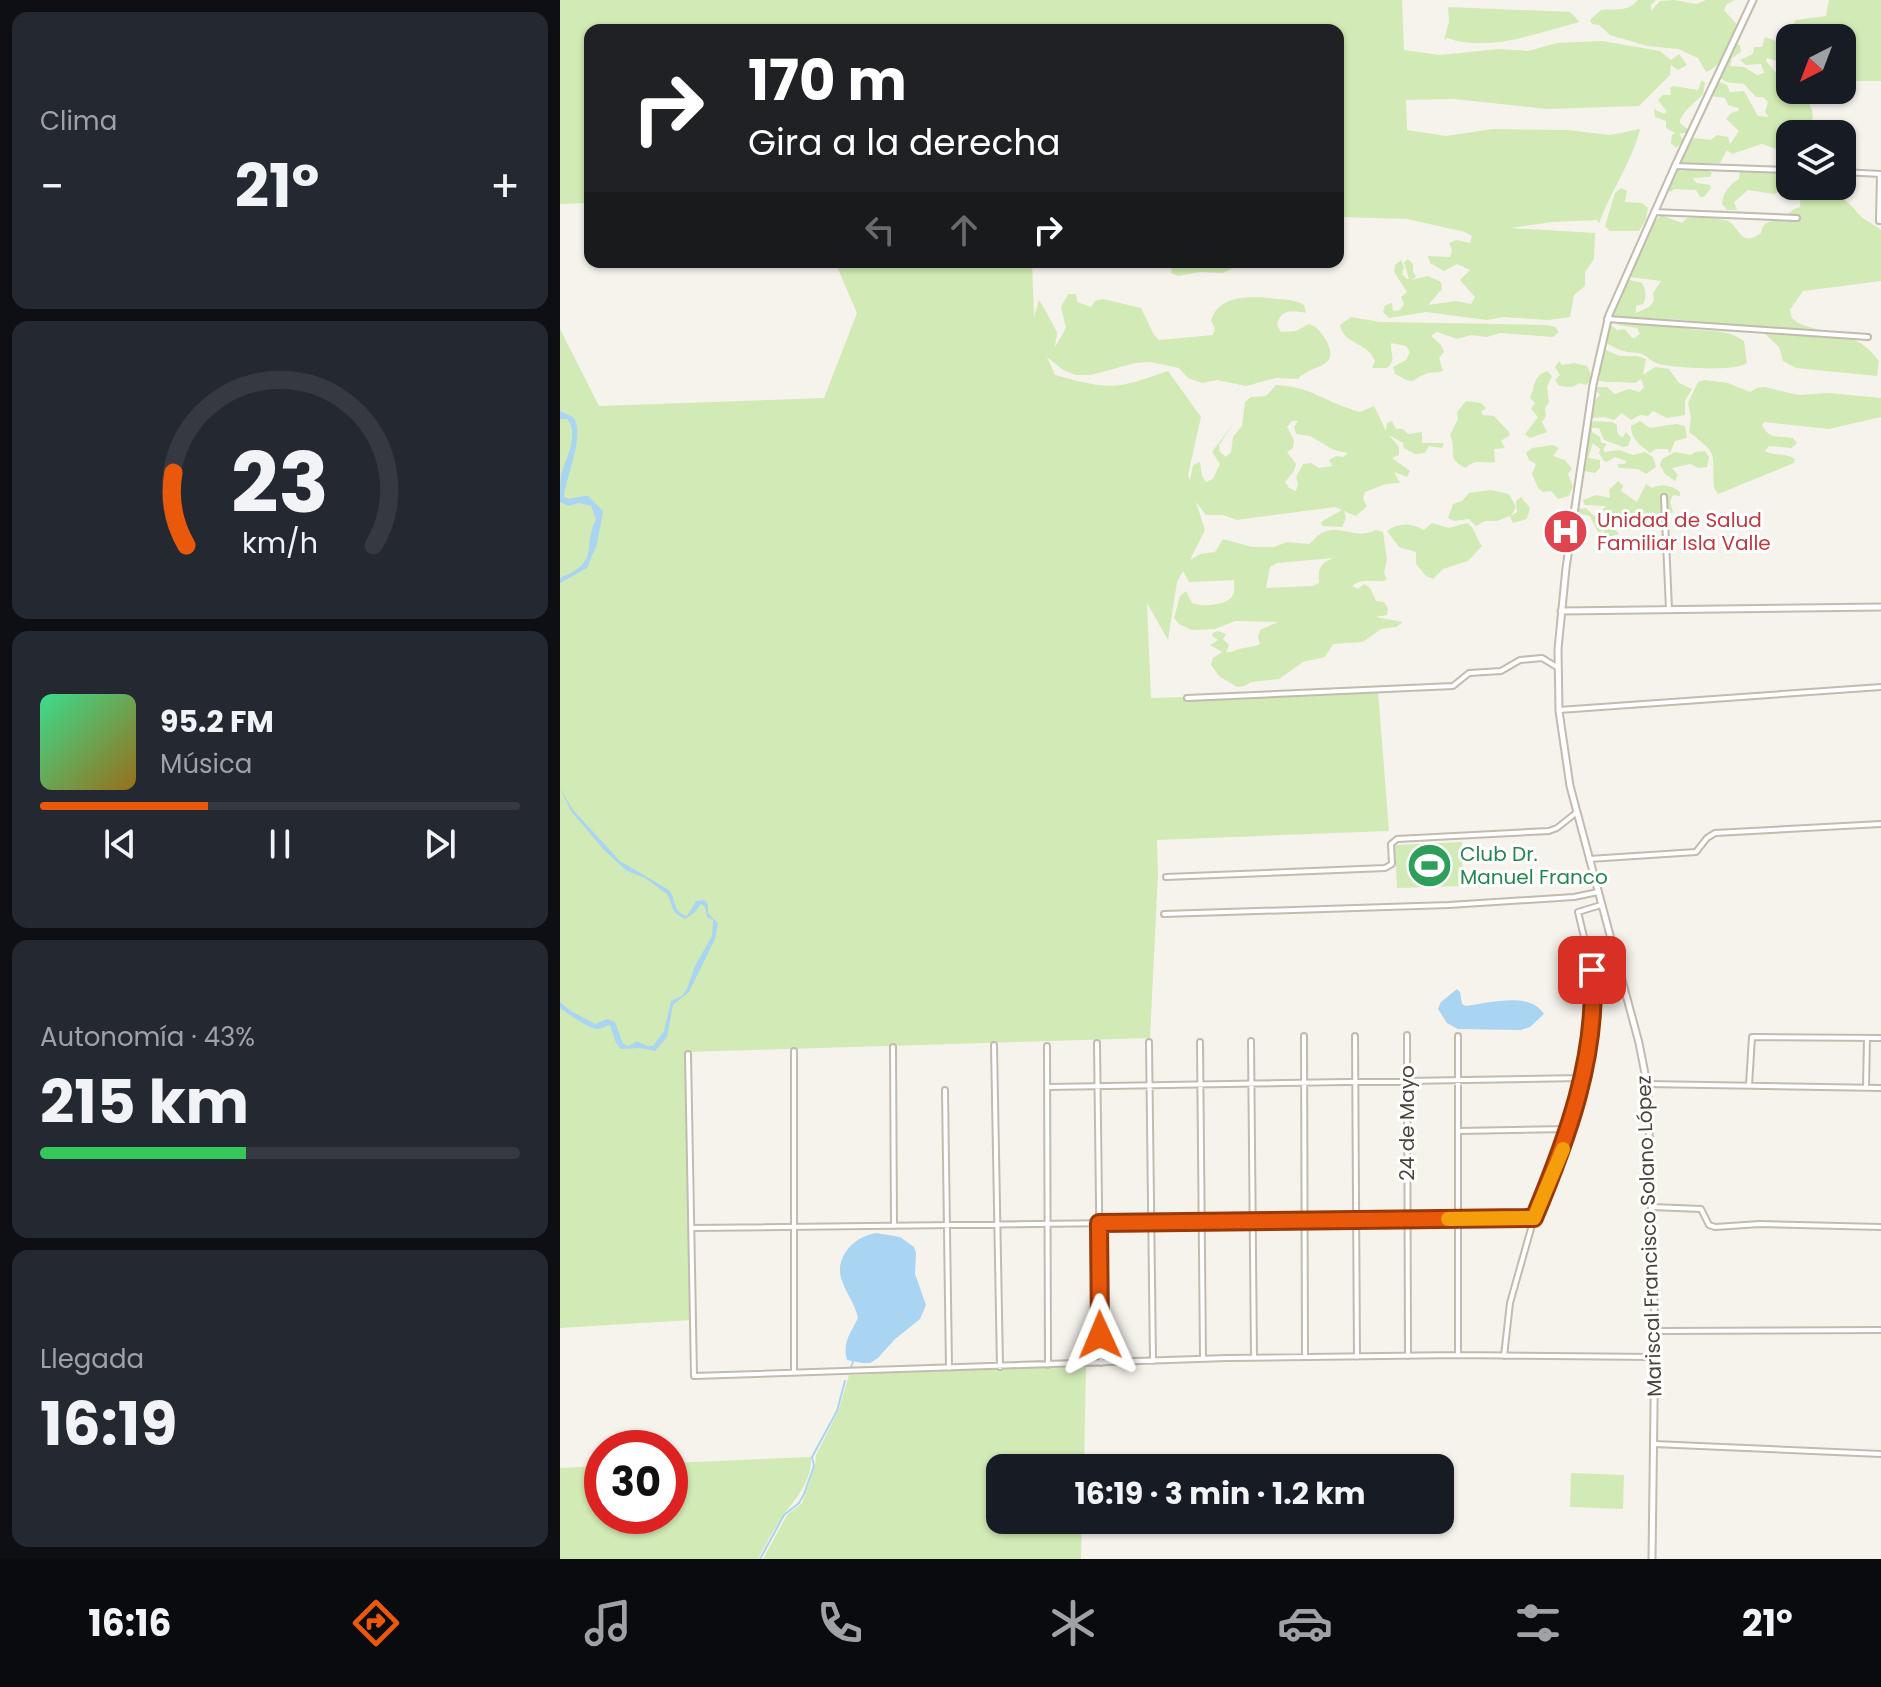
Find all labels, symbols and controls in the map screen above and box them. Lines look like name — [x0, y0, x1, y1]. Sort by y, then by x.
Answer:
north arrow — [1776, 24, 1856, 104]
map controls — [1776, 24, 1856, 200]
text: 170 m — [748, 41, 907, 120]
icon: right — [616, 56, 720, 160]
text: Clima — [40, 103, 117, 139]
text: Gira a la derecha — [748, 117, 1061, 168]
button: layers — [1776, 120, 1856, 200]
text: 21° — [235, 144, 319, 228]
text: − — [40, 156, 64, 217]
text: + — [490, 156, 520, 217]
icon: left — [858, 208, 902, 252]
icon: ahead — [942, 208, 986, 252]
icon: right — [1026, 208, 1070, 252]
text: 23 — [231, 425, 329, 541]
place label: Unidad de Salud Familiar Isla Valle — [1597, 506, 1771, 557]
hospital icon: Unidad de Salud Familiar Isla Valle — [1542, 507, 1590, 555]
text: km/h — [242, 523, 318, 563]
text: 95.2 FM — [160, 700, 274, 743]
text: Música — [160, 746, 252, 782]
icon: previous — [98, 822, 142, 866]
icon: pause — [258, 822, 302, 866]
icon: next — [418, 822, 462, 866]
place label: Club Dr. Manuel Franco — [1460, 840, 1608, 891]
sports icon: Club Dr. Manuel Franco — [1405, 841, 1453, 889]
pin — [1558, 936, 1626, 1004]
icon: arrive — [1570, 948, 1614, 992]
text: Autonomía · 43% — [40, 1019, 255, 1055]
text: 215 km — [40, 1060, 249, 1144]
street label: 24 de Mayo — [1393, 1065, 1421, 1181]
street label: Mariscal Francisco Solano López — [1629, 1075, 1669, 1397]
position arrow — [1058, 1293, 1142, 1377]
text: Llegada — [40, 1341, 144, 1377]
text: 16:19 — [40, 1382, 177, 1466]
speed limit sign: 30 — [584, 1430, 688, 1534]
text: 16:19 · 3 min · 1.2 km — [1075, 1472, 1365, 1515]
icon: directions — [348, 1595, 404, 1651]
icon: music — [580, 1595, 636, 1651]
icon: phone — [812, 1595, 868, 1651]
icon: climate — [1045, 1595, 1101, 1651]
icon: car — [1277, 1595, 1333, 1651]
icon: filters — [1510, 1595, 1566, 1651]
text: 16:16 — [88, 1598, 171, 1649]
text: 21° — [1742, 1598, 1793, 1649]

